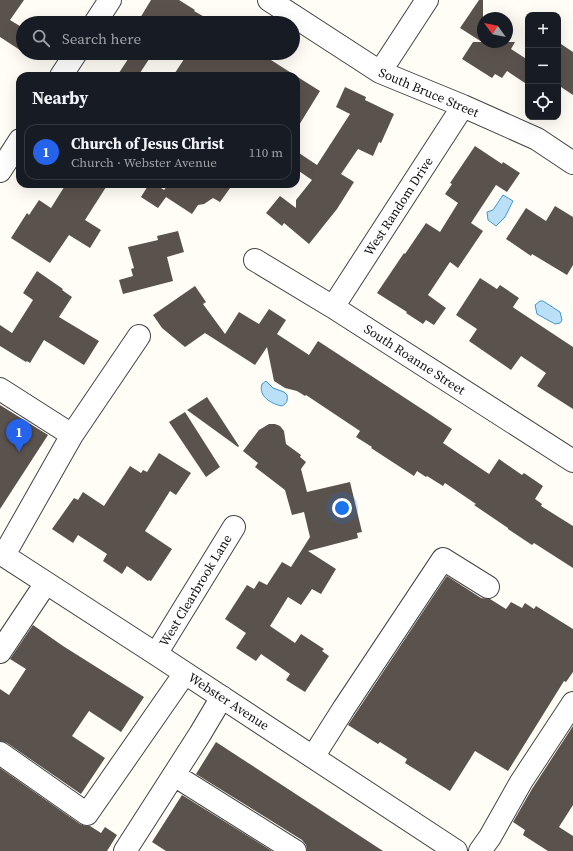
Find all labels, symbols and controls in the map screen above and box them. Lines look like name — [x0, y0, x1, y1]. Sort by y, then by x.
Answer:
north arrow — [477, 12, 513, 48]
map controls — [525, 12, 561, 120]
button: + — [525, 12, 561, 48]
search box — [16, 16, 300, 60]
icon: search — [30, 27, 52, 49]
text: Search here — [62, 28, 141, 49]
button: − — [525, 48, 561, 84]
street label: South Bruce Street — [376, 64, 482, 121]
button: locate — [525, 84, 561, 120]
text: Nearby — [32, 86, 88, 110]
text: Church of Jesus Christ — [71, 133, 224, 154]
text: 1 — [42, 144, 50, 161]
text: 110 m — [249, 144, 283, 161]
street label: West Random Drive — [360, 153, 437, 259]
text: Church · Webster Avenue — [71, 154, 217, 171]
street label: South Roanne Street — [361, 320, 469, 399]
pin: 1 — [6, 419, 32, 452]
your location — [332, 498, 352, 518]
street label: West Clearbrook Lane — [155, 531, 236, 649]
street label: Webster Avenue — [185, 669, 273, 734]

